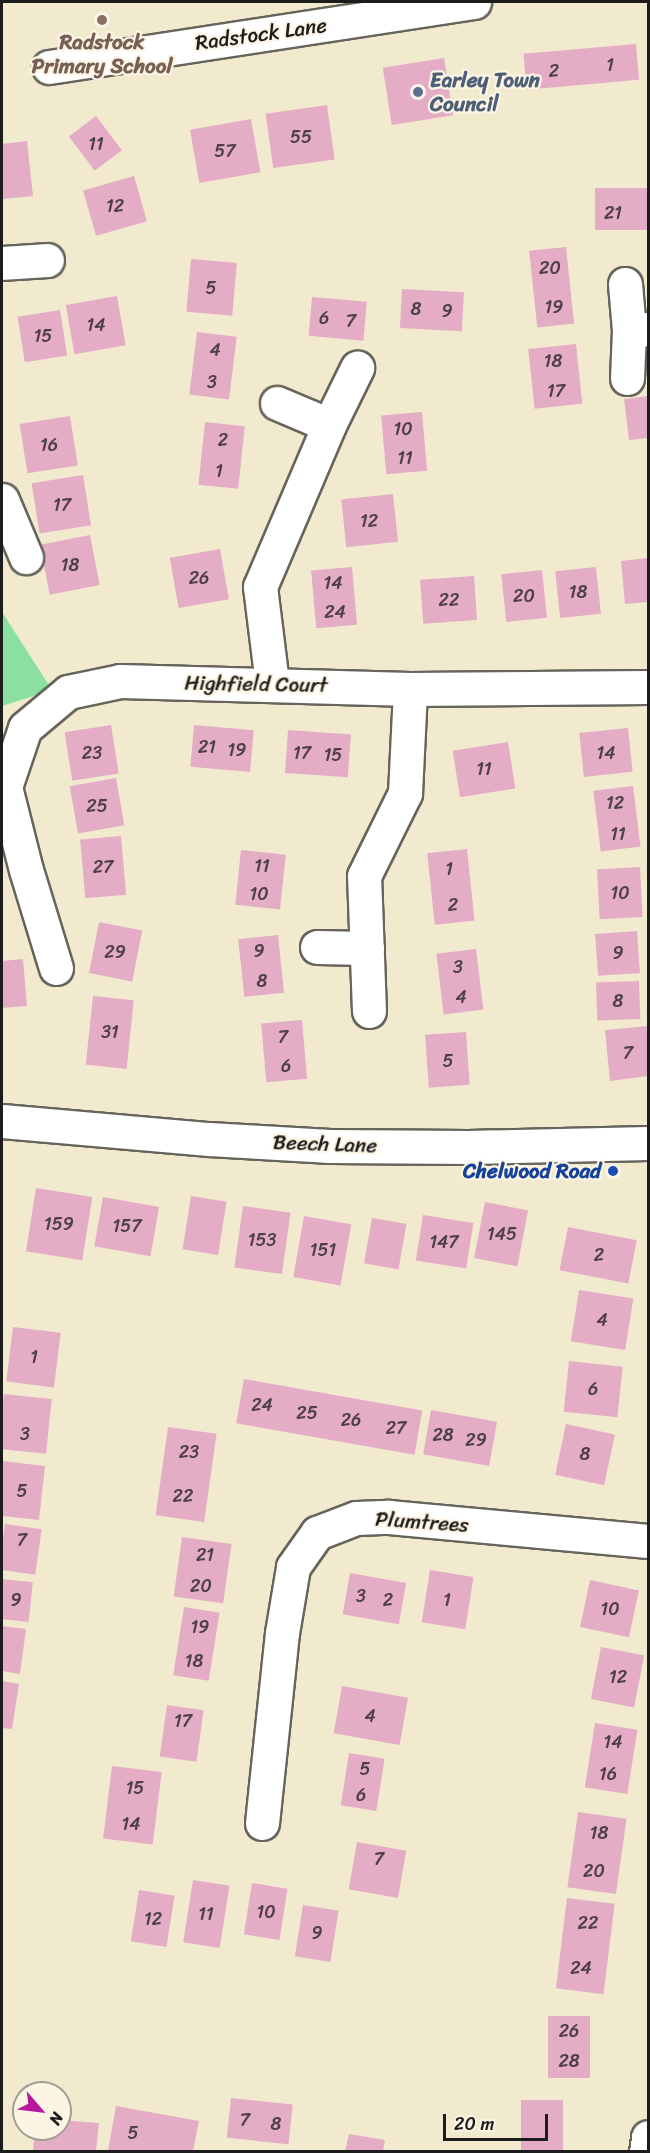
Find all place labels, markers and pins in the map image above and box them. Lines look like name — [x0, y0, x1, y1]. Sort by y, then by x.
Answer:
marker: Radstock Primary School — [95, 13, 109, 27]
place label: Radstock Primary School — [32, 29, 172, 79]
place label: Earley Town Council — [430, 67, 540, 117]
marker: Earley Town Council — [411, 85, 425, 99]
place label: Chelwood Road — [463, 1158, 601, 1184]
marker: Chelwood Road — [606, 1164, 620, 1178]

